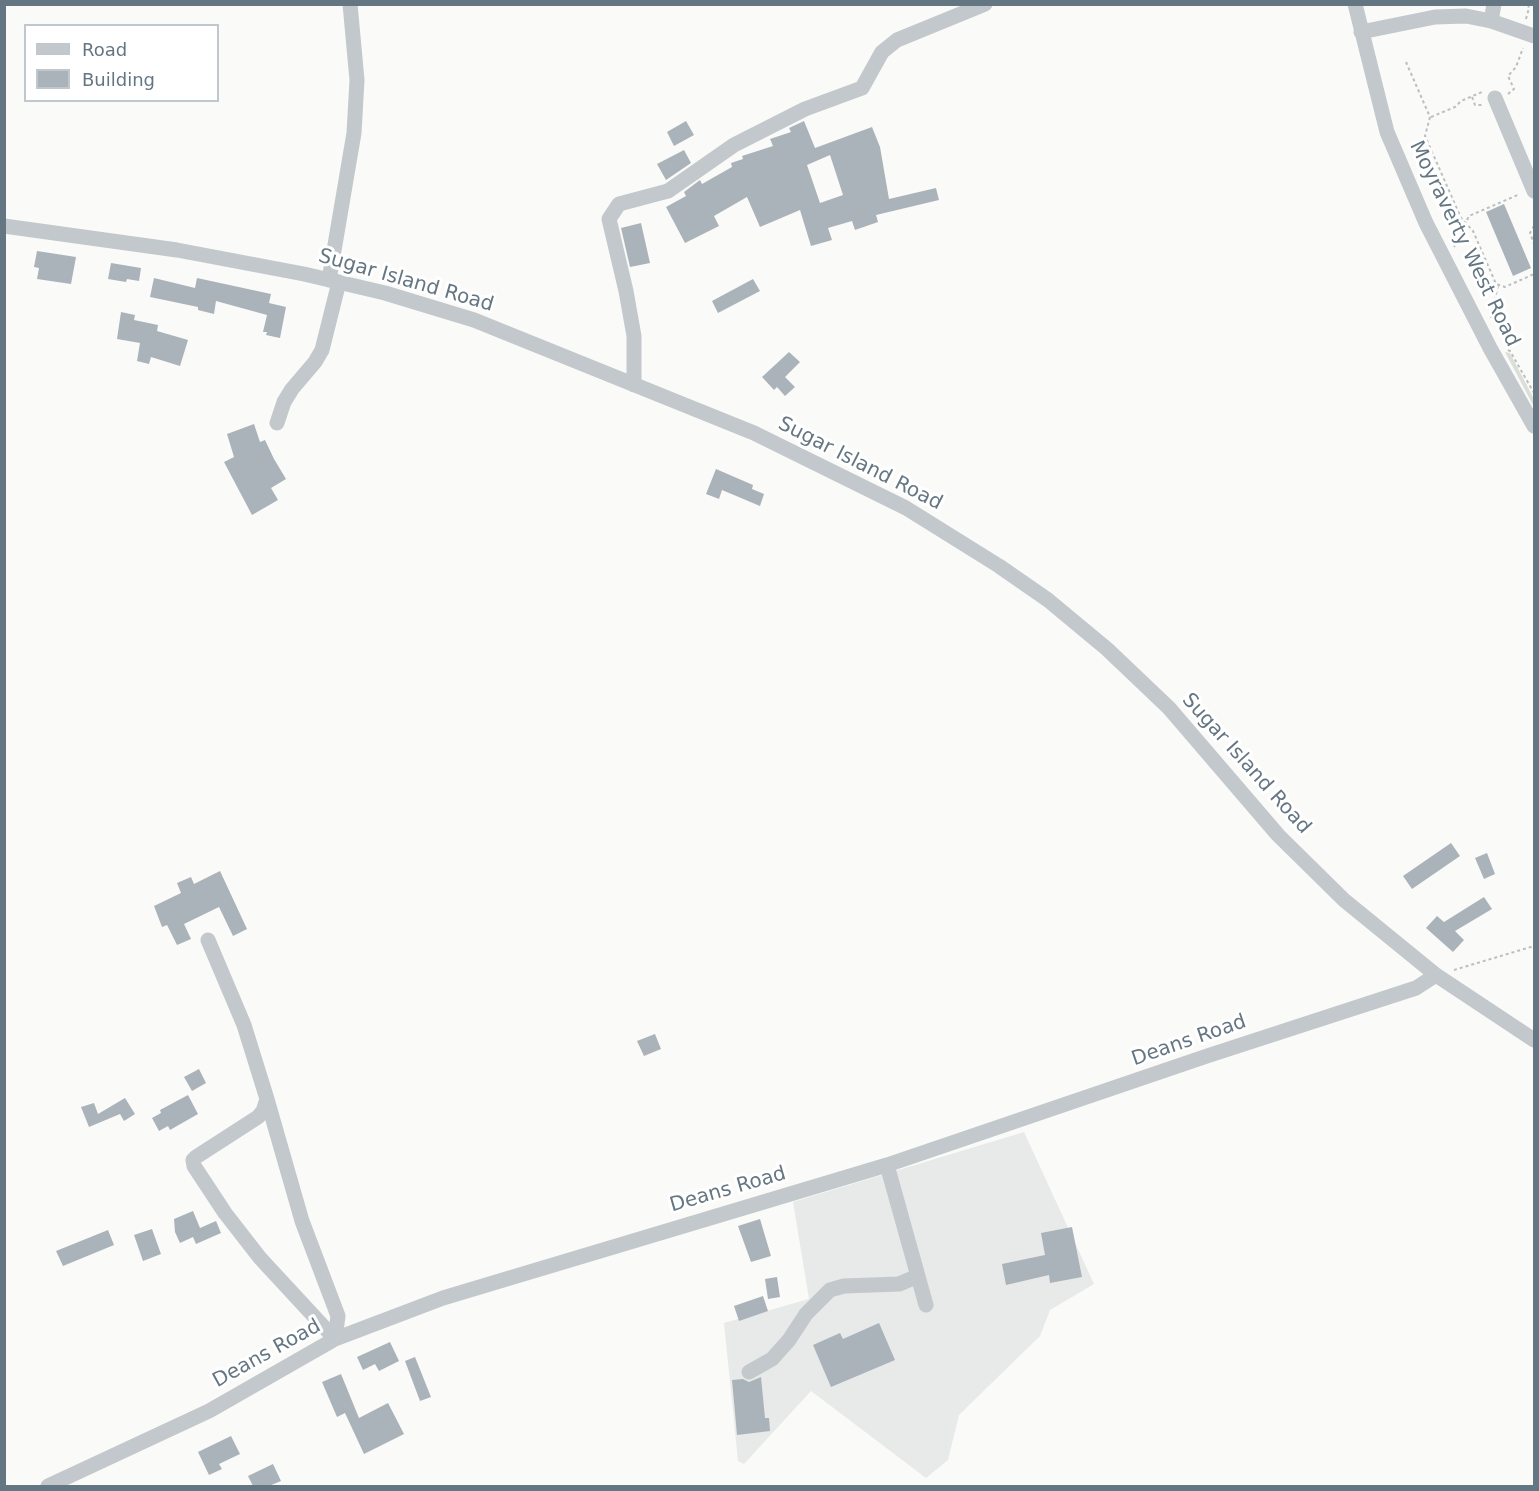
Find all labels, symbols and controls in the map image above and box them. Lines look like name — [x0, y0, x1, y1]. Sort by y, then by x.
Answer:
legend — [24, 24, 219, 102]
text: Road — [82, 39, 127, 60]
text: Building — [82, 69, 155, 90]
street label: Moyraverty West Road — [1404, 137, 1524, 351]
street label: Sugar Island Road — [316, 245, 496, 317]
street label: Sugar Island Road — [774, 412, 946, 516]
street label: Sugar Island Road — [1177, 689, 1315, 839]
street label: Deans Road — [1129, 1010, 1249, 1072]
street label: Deans Road — [667, 1162, 789, 1218]
street label: Deans Road — [209, 1315, 325, 1393]

